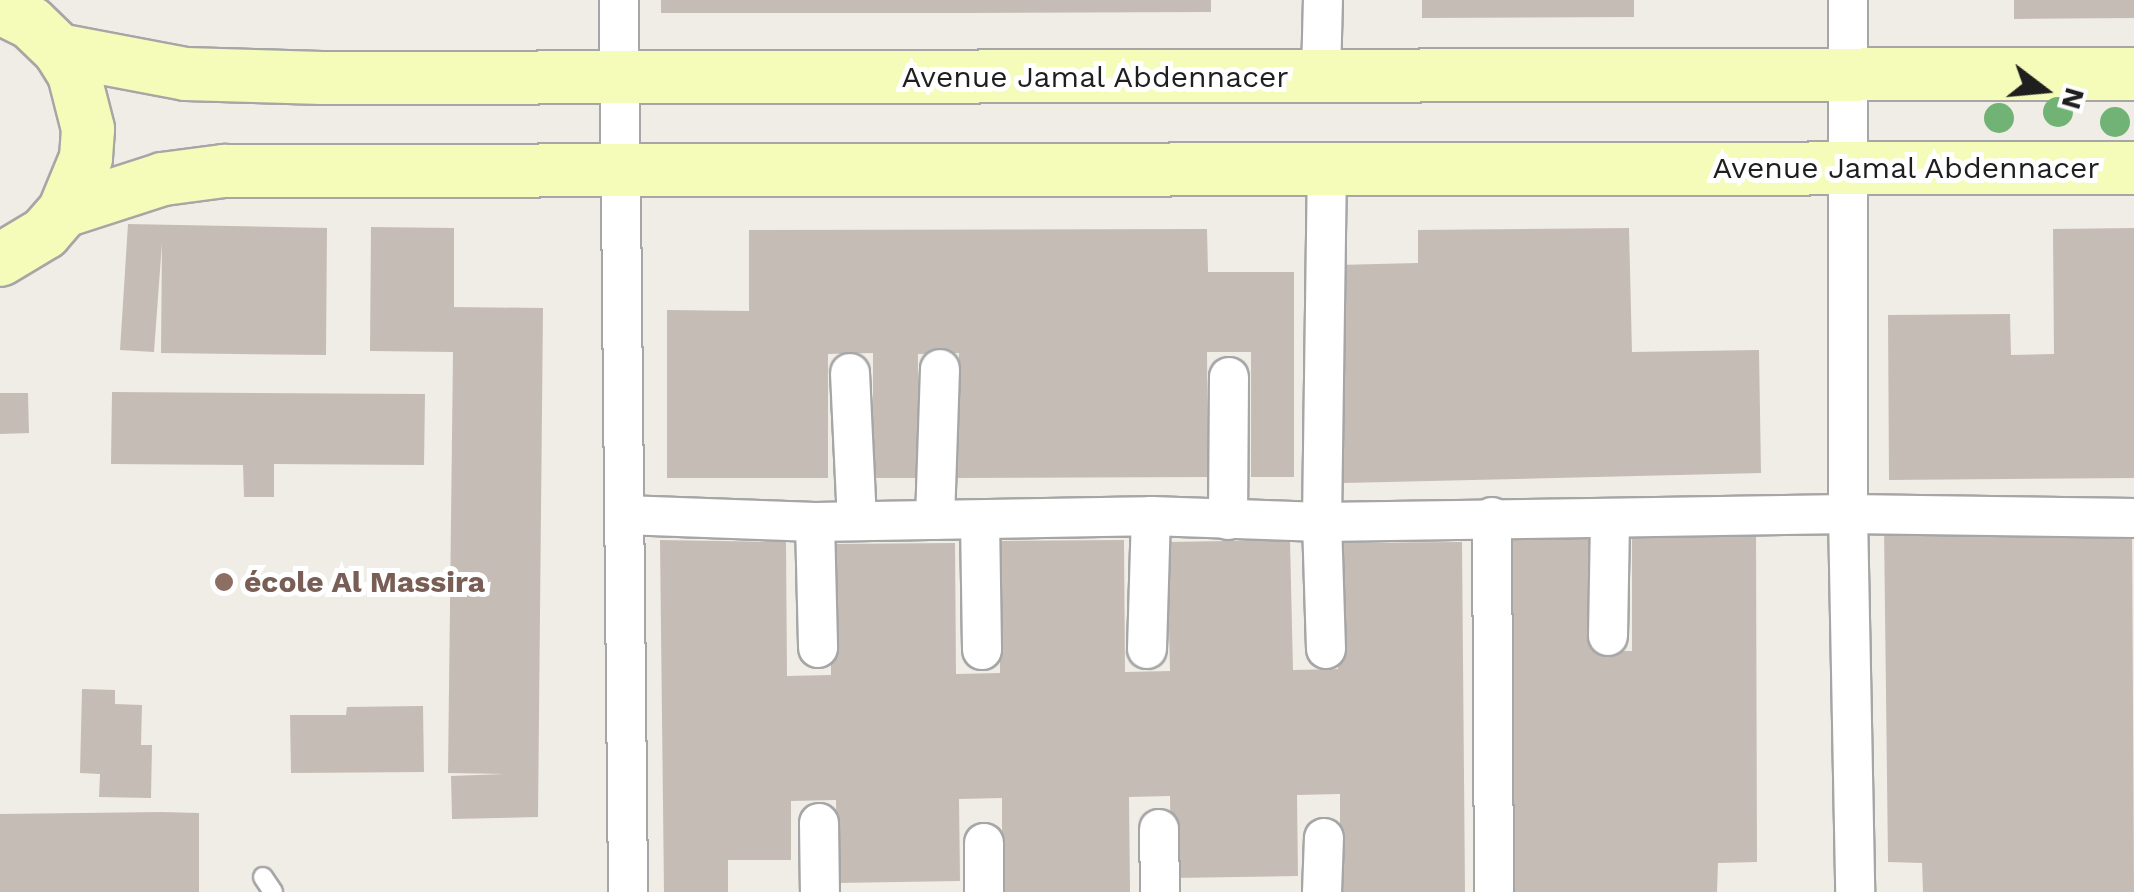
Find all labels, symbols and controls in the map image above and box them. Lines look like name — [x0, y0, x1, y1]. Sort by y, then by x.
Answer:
north arrow — [1994, 40, 2094, 140]
street label: Avenue Jamal Abdennacer — [900, 59, 1290, 95]
text: N — [2055, 84, 2092, 113]
street label: Avenue Jamal Abdennacer — [1711, 150, 2101, 186]
place label: école Al Massira — [244, 564, 486, 600]
marker: école Al Massira — [213, 571, 235, 593]

